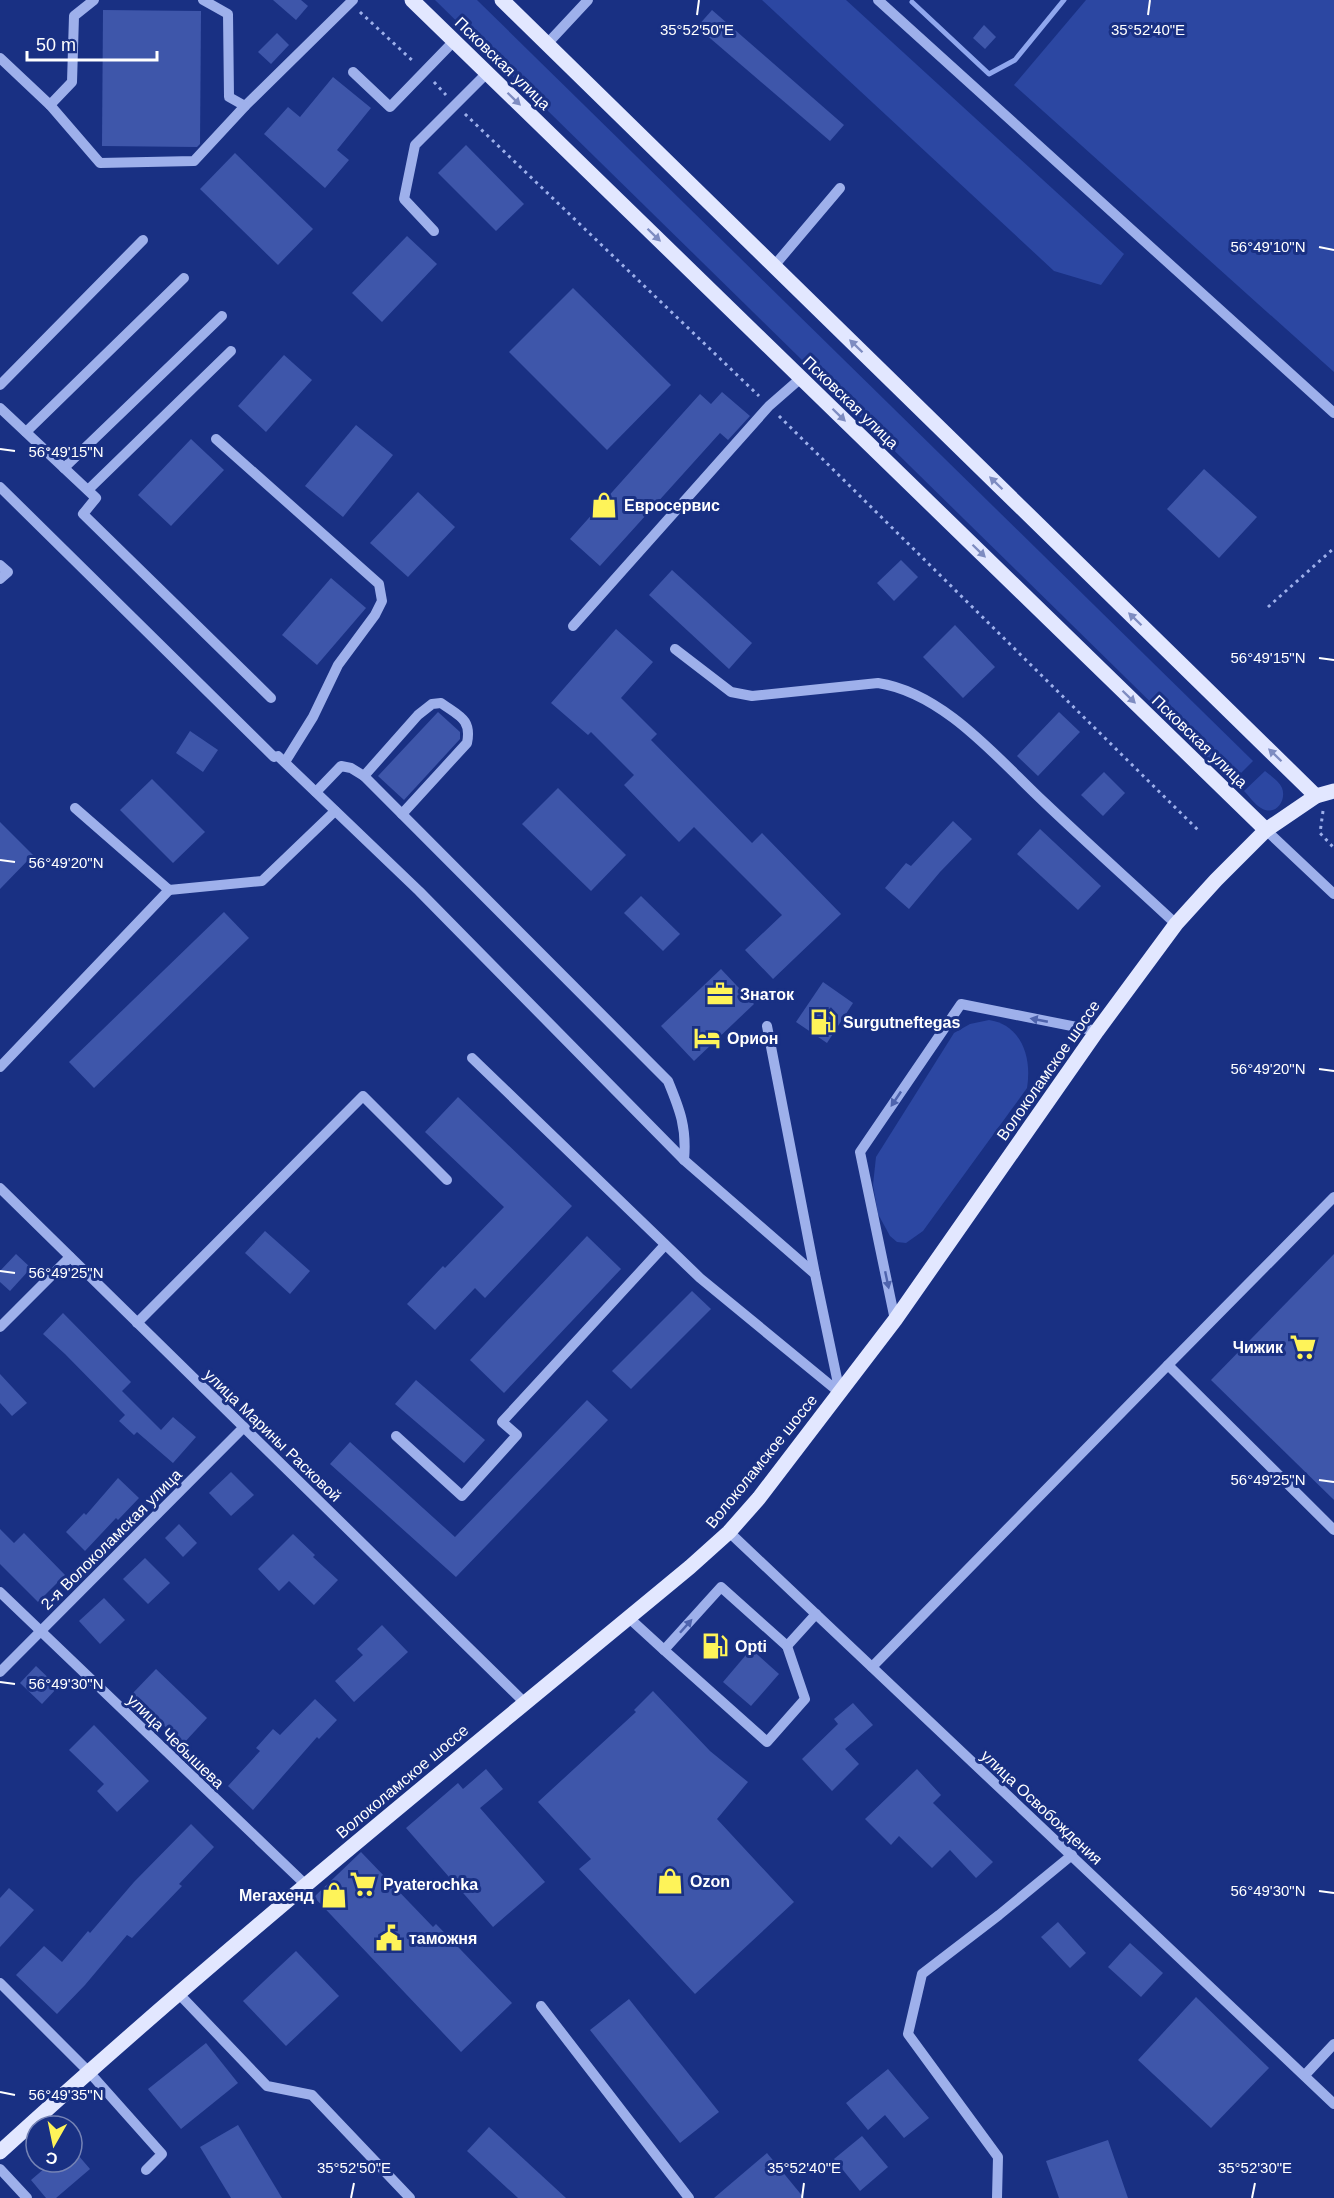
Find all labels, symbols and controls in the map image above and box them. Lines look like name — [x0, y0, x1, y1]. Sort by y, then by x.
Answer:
street label: Псковская улица — [452, 14, 554, 113]
text: 35°52'50"E — [660, 21, 734, 38]
text: 35°52'40"E — [1111, 21, 1185, 38]
scale bar — [27, 24, 158, 62]
text: 50 m — [36, 35, 76, 55]
one-way arrow — [506, 92, 520, 106]
one-way arrow — [646, 228, 661, 242]
text: 56°49'10"N — [1230, 238, 1306, 255]
one-way arrow — [850, 340, 864, 354]
street label: Псковская улица — [800, 353, 902, 452]
one-way arrow — [831, 408, 846, 422]
text: 56°49'15"N — [28, 443, 104, 460]
one-way arrow — [989, 476, 1003, 490]
shop icon: Евросервис — [589, 490, 619, 520]
place label: Евросервис — [624, 497, 720, 514]
one-way arrow — [971, 544, 986, 558]
one-way arrow — [1128, 612, 1143, 626]
text: 56°49'15"N — [1230, 649, 1306, 666]
one-way arrow — [1122, 690, 1137, 704]
street label: Псковская улица — [1149, 692, 1251, 791]
one-way arrow — [1268, 749, 1282, 763]
text: 56°49'20"N — [28, 854, 104, 871]
office icon: Знаток — [705, 979, 735, 1009]
place label: Знаток — [740, 986, 795, 1003]
street label: Волоколамское шоссе — [994, 997, 1103, 1143]
fuel station icon: Surgutneftegas — [808, 1007, 838, 1037]
place label: Surgutneftegas — [843, 1014, 960, 1031]
one-way arrow — [1030, 1015, 1049, 1024]
hotel icon: Орион — [692, 1023, 722, 1053]
place label: Орион — [727, 1030, 779, 1047]
text: 56°49'20"N — [1230, 1060, 1306, 1077]
one-way arrow — [890, 1091, 902, 1107]
text: 56°49'25"N — [28, 1264, 104, 1281]
one-way arrow — [883, 1271, 892, 1290]
supermarket icon: Чижик — [1288, 1332, 1318, 1362]
place label: Чижик — [1233, 1339, 1284, 1356]
street label: улица Марины Расковой — [201, 1366, 344, 1505]
street label: Волоколамское шоссе — [702, 1391, 820, 1531]
street label: 2-я Волоколамская улица — [38, 1466, 185, 1613]
text: 56°49'25"N — [1230, 1471, 1306, 1488]
one-way arrow — [679, 1619, 692, 1634]
fuel station icon: Opti — [700, 1631, 730, 1661]
place label: Opti — [735, 1638, 767, 1655]
text: 56°49'30"N — [28, 1675, 104, 1692]
street label: улица Чебышева — [124, 1691, 227, 1792]
street label: Волоколамское шоссе — [333, 1721, 472, 1841]
street label: улица Освобождения — [978, 1747, 1106, 1868]
shop icon: Ozon — [655, 1866, 685, 1896]
supermarket icon: Pyaterochka — [348, 1869, 378, 1899]
place label: Ozon — [690, 1873, 730, 1890]
place label: Pyaterochka — [383, 1876, 478, 1893]
shop icon: Мегахенд — [319, 1880, 349, 1910]
text: 56°49'30"N — [1230, 1882, 1306, 1899]
place label: Мегахенд — [239, 1887, 314, 1904]
public building icon: таможня — [374, 1923, 404, 1953]
place label: таможня — [409, 1930, 477, 1947]
text: 56°49'35"N — [28, 2086, 104, 2103]
north arrow — [24, 2114, 84, 2174]
text: С — [44, 2149, 59, 2168]
text: 35°52'50"E — [317, 2159, 391, 2176]
text: 35°52'40"E — [767, 2159, 841, 2176]
text: 35°52'30"E — [1218, 2159, 1292, 2176]

